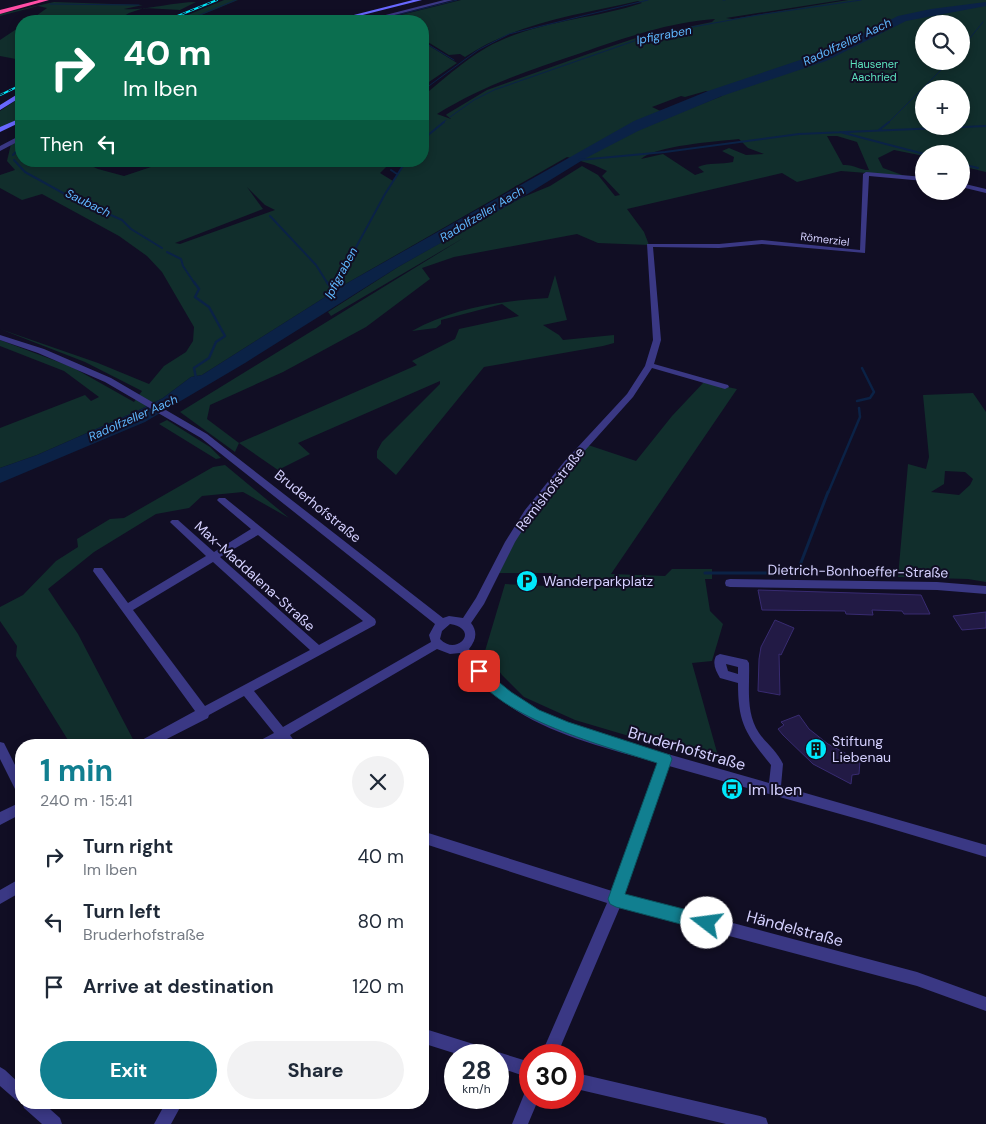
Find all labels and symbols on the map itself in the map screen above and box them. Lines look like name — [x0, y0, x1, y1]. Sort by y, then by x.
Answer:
water label: Radolfzeller Aach — [800, 14, 894, 70]
water label: Ipfigraben — [635, 22, 693, 48]
park label: Hausener Aachried — [850, 57, 898, 84]
water label: Radolfzeller Aach — [437, 182, 527, 246]
water label: Saubach — [63, 185, 113, 221]
street label: Römerziel — [800, 229, 850, 249]
water label: Ipfigraben — [321, 244, 361, 301]
water label: Radolfzeller Aach — [86, 391, 180, 445]
street label: Remishofstraße — [512, 443, 588, 535]
street label: Bruderhofstraße — [271, 466, 365, 547]
street label: Max-Maddalena-Straße — [191, 517, 319, 635]
street label: Dietrich-Bonhoeffer-Straße — [767, 560, 949, 582]
parking icon: Wanderparkplatz — [515, 569, 539, 593]
place label: Wanderparkplatz — [543, 572, 653, 590]
pin — [458, 650, 500, 692]
street label: Bruderhofstraße — [626, 722, 748, 775]
place label: Stiftung Liebenau — [832, 732, 891, 766]
building icon: Stiftung Liebenau — [804, 737, 828, 761]
bus stop icon: Im Iben — [720, 777, 744, 801]
place label: Im Iben — [748, 779, 802, 800]
position arrow — [680, 896, 732, 948]
street label: Händelstraße — [744, 905, 846, 952]
speed limit sign: 30 — [519, 1044, 584, 1109]

